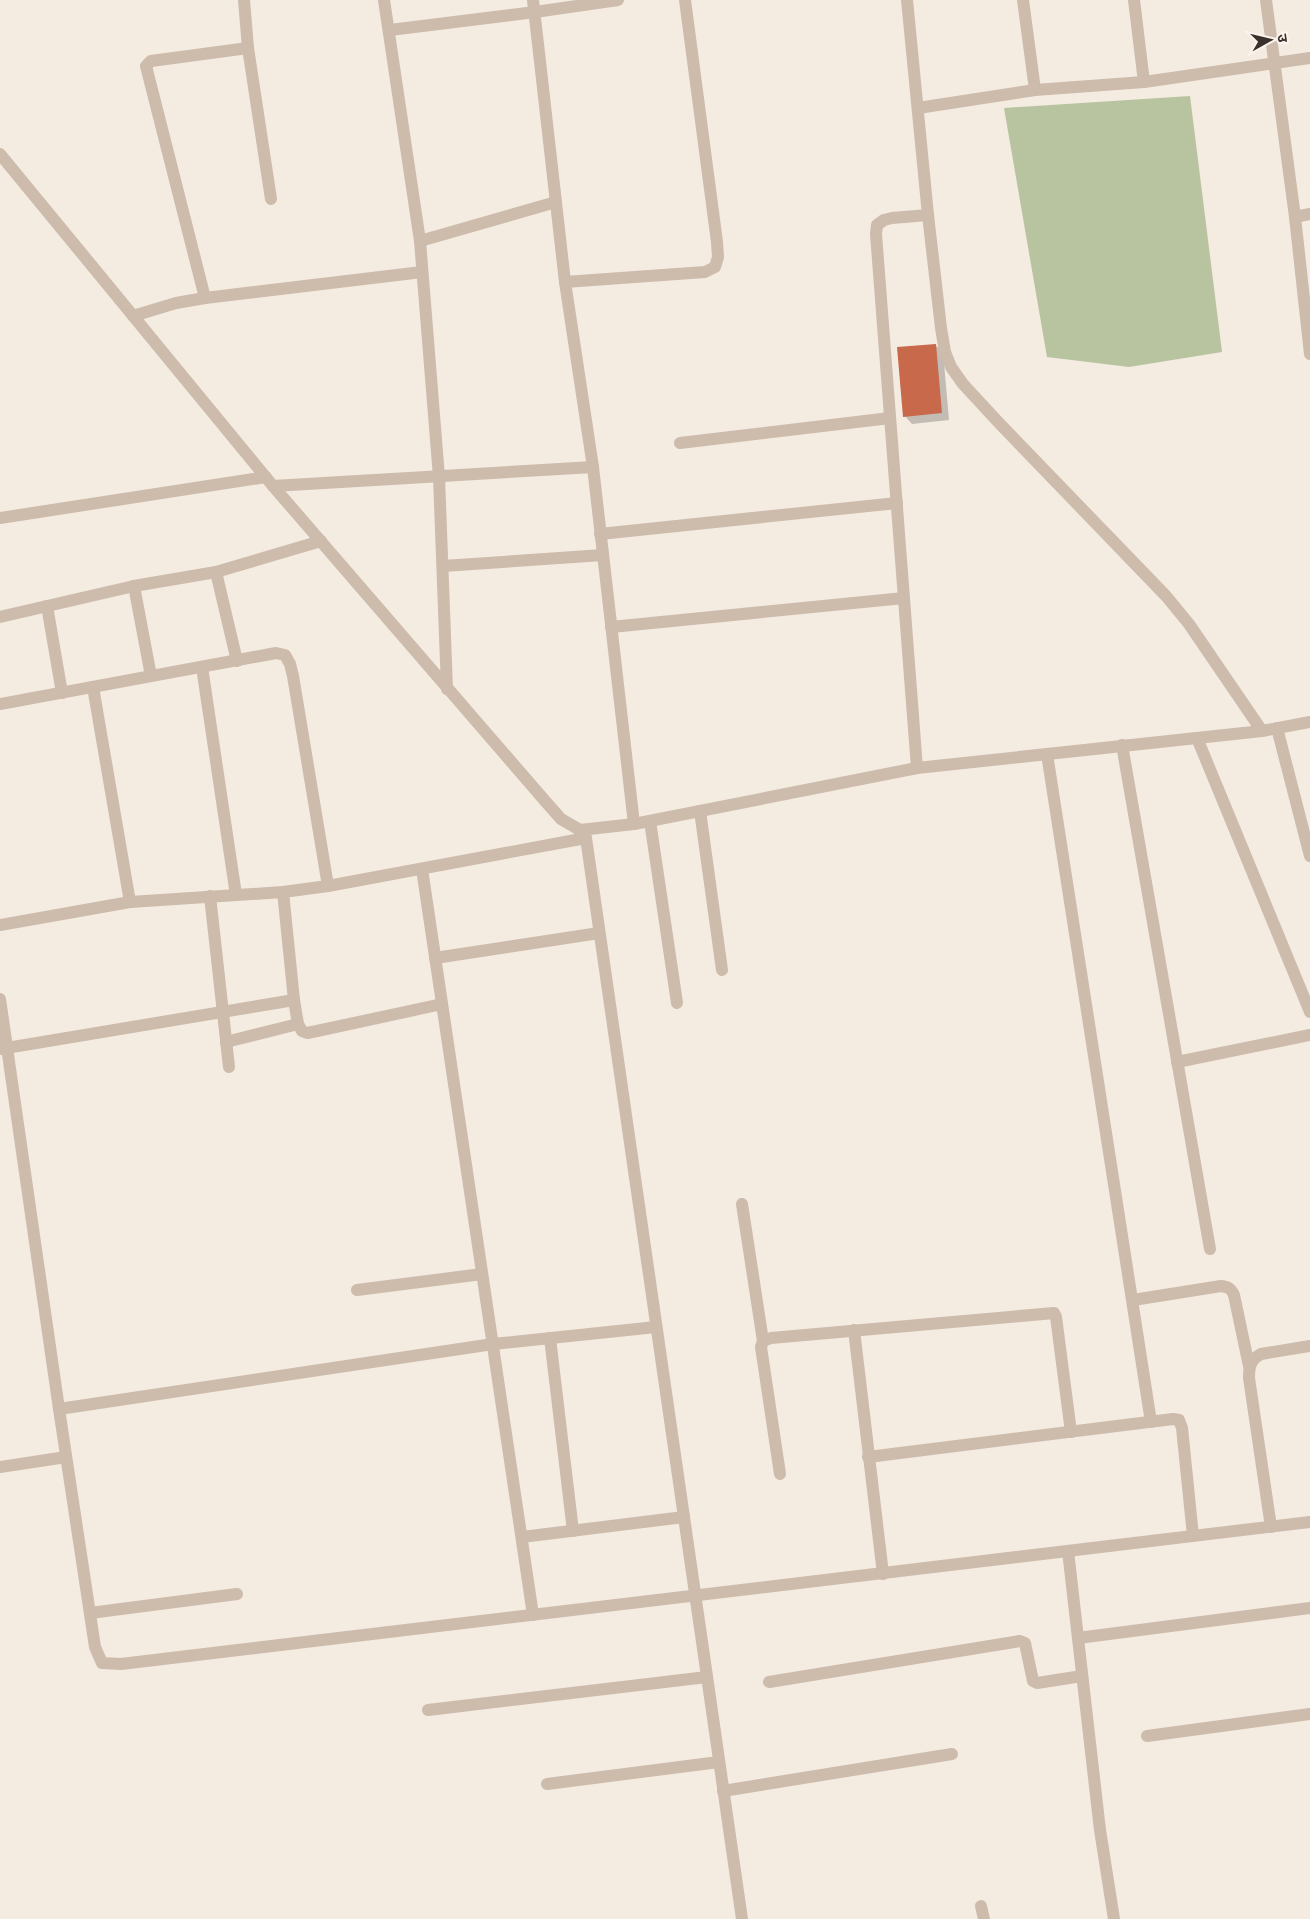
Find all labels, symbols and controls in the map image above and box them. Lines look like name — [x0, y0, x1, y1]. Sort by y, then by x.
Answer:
north arrow — [1245, 15, 1295, 65]
text: उ — [1273, 33, 1293, 44]

